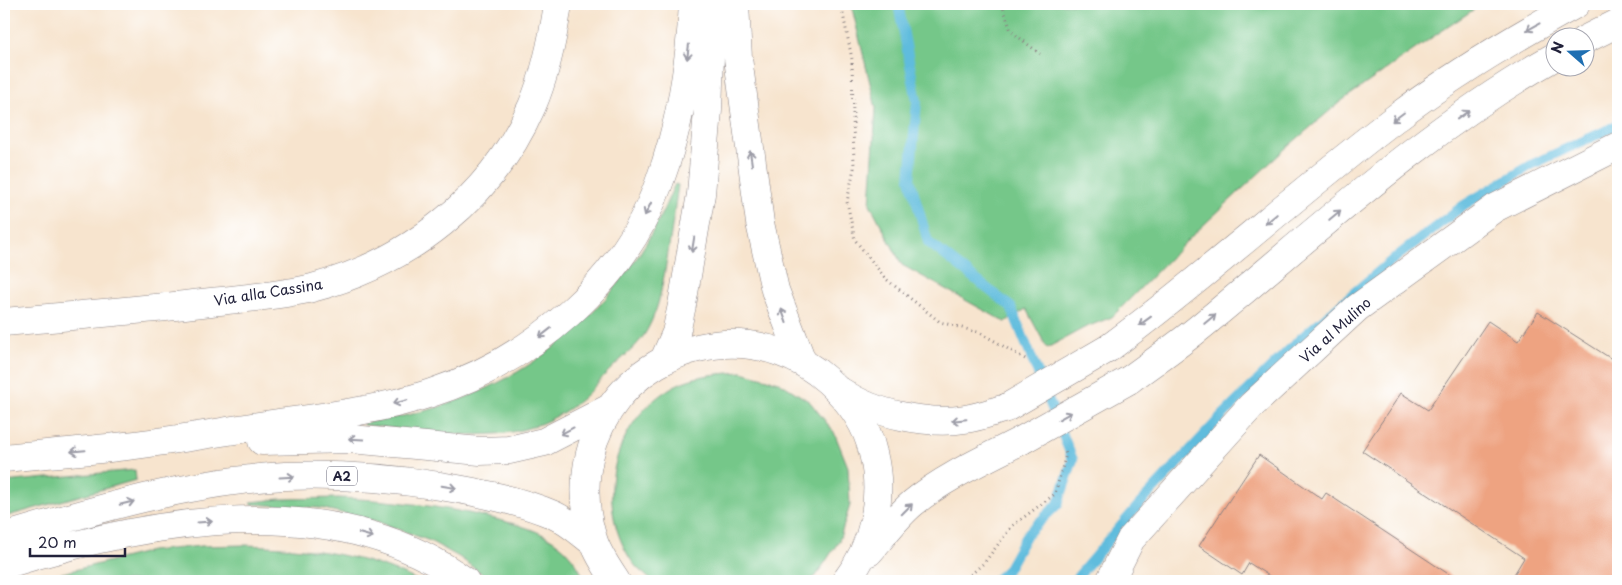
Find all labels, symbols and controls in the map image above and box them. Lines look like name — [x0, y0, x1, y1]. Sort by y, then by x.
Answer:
one-way arrow — [1526, 23, 1541, 32]
north arrow — [1544, 28, 1594, 78]
text: N — [1546, 39, 1569, 56]
one-way arrow — [683, 44, 693, 60]
one-way arrow — [1456, 110, 1470, 120]
one-way arrow — [1392, 111, 1405, 122]
one-way arrow — [746, 150, 756, 166]
one-way arrow — [642, 201, 652, 216]
one-way arrow — [1328, 210, 1341, 221]
one-way arrow — [1265, 213, 1278, 224]
one-way arrow — [688, 237, 698, 253]
street label: Via alla Cassina — [212, 273, 324, 311]
street label: Via al Mulino — [1295, 292, 1376, 368]
one-way arrow — [779, 309, 788, 325]
one-way arrow — [1203, 313, 1216, 324]
one-way arrow — [1139, 316, 1152, 327]
one-way arrow — [539, 328, 552, 339]
one-way arrow — [392, 398, 408, 407]
one-way arrow — [1057, 411, 1072, 421]
one-way arrow — [951, 415, 967, 425]
one-way arrow — [560, 427, 575, 436]
one-way arrow — [348, 435, 364, 444]
one-way arrow — [70, 446, 86, 456]
road number: A2 — [327, 466, 357, 486]
one-way arrow — [279, 472, 295, 481]
one-way arrow — [441, 483, 457, 493]
one-way arrow — [119, 498, 135, 507]
one-way arrow — [901, 503, 913, 515]
one-way arrow — [197, 518, 213, 527]
scale bar — [30, 525, 125, 557]
text: 20 m — [38, 530, 77, 553]
one-way arrow — [358, 530, 374, 540]

